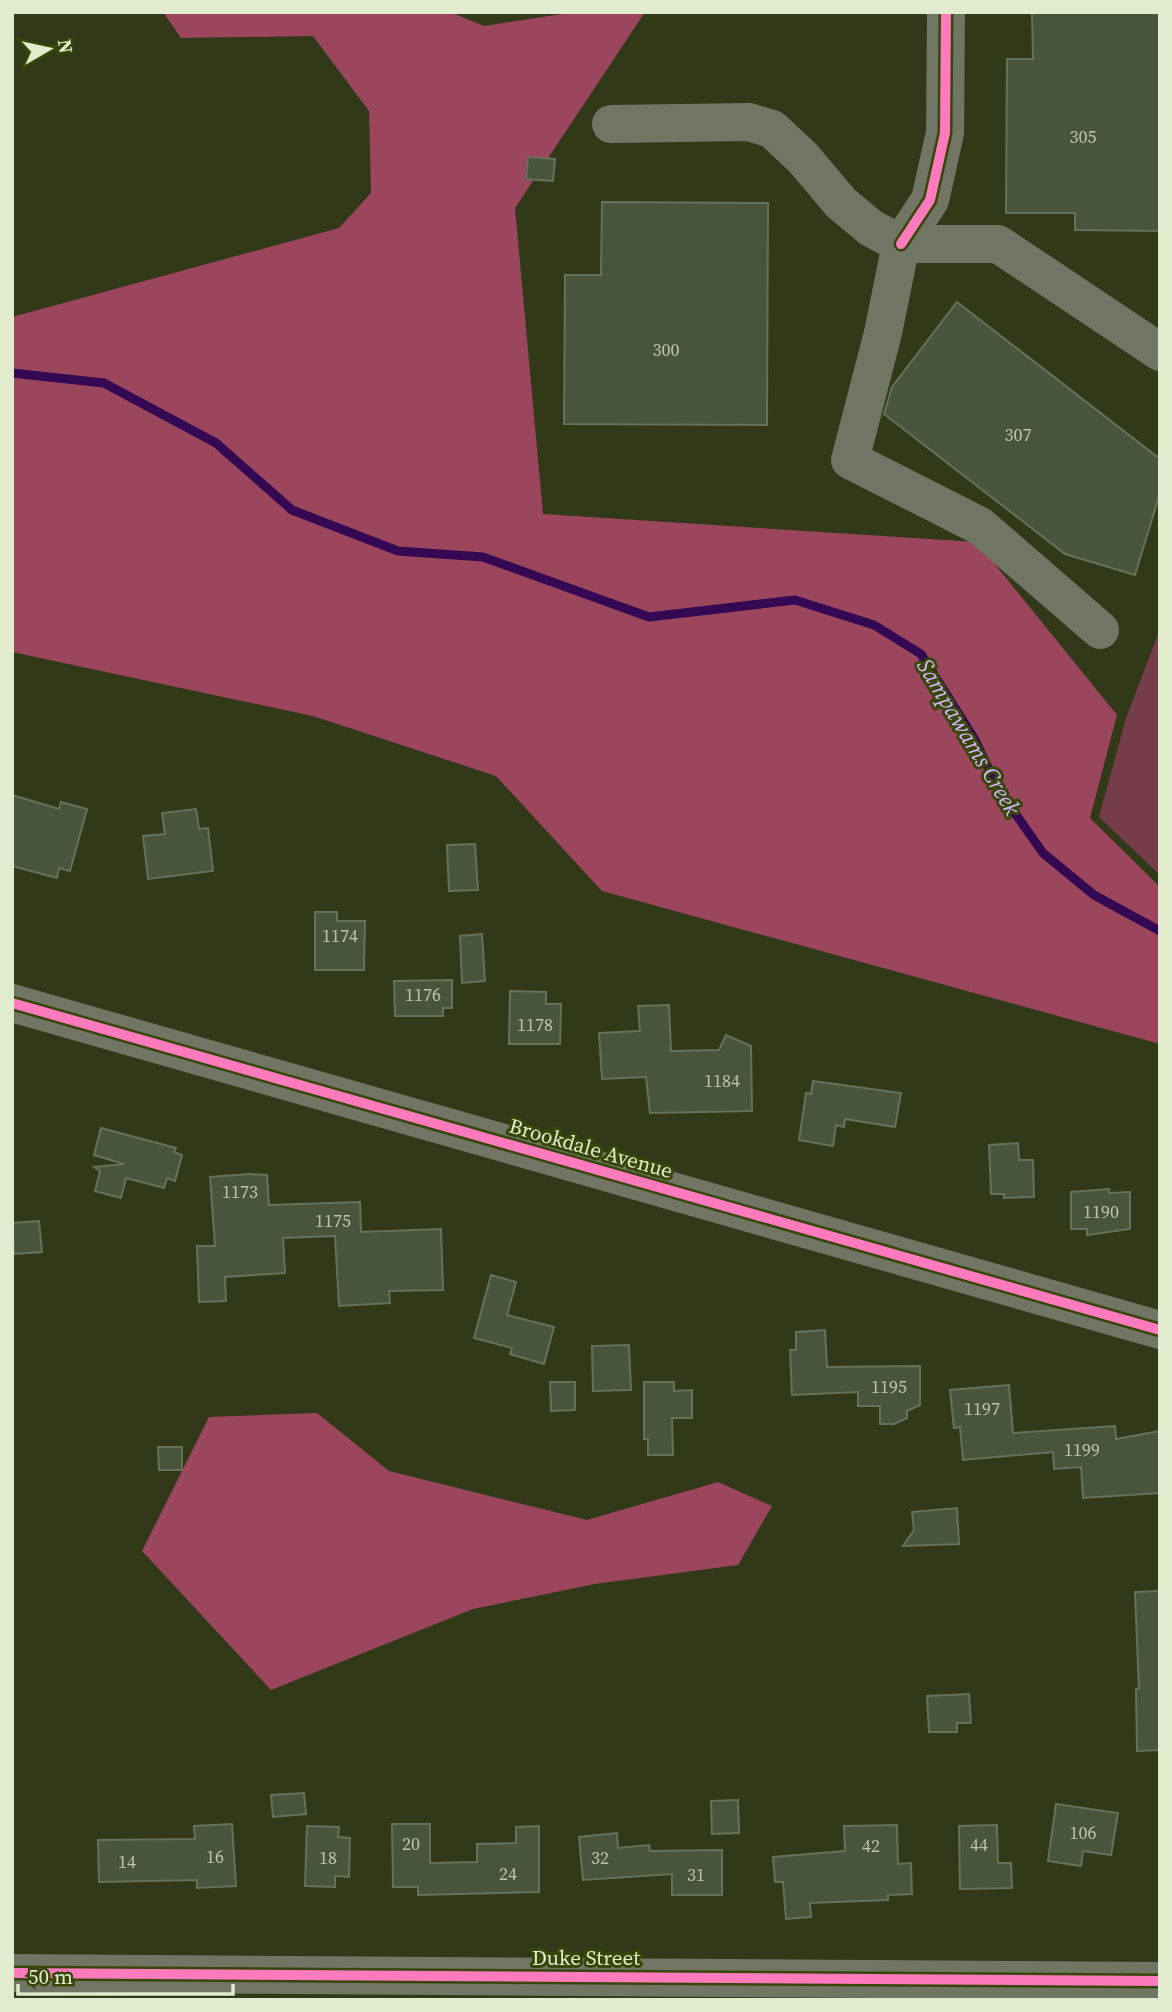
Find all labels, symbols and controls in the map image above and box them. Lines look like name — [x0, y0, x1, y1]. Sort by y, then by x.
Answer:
north arrow — [14, 14, 84, 84]
text: N — [52, 37, 80, 55]
house number: 305 — [1070, 124, 1097, 149]
house number: 300 — [653, 337, 680, 362]
house number: 307 — [1005, 422, 1032, 447]
water label: Sampawams Creek — [909, 652, 1029, 822]
house number: 1174 — [322, 923, 358, 948]
house number: 1176 — [405, 982, 441, 1007]
house number: 1178 — [517, 1012, 553, 1037]
house number: 1184 — [704, 1068, 740, 1093]
street label: Brookdale Avenue — [506, 1111, 676, 1185]
house number: 1173 — [222, 1179, 258, 1204]
house number: 1190 — [1083, 1199, 1119, 1224]
house number: 1175 — [315, 1208, 351, 1233]
house number: 1195 — [871, 1374, 907, 1399]
house number: 1197 — [964, 1396, 1000, 1421]
house number: 1199 — [1064, 1437, 1100, 1462]
house number: 106 — [1070, 1820, 1097, 1845]
house number: 20 — [402, 1831, 420, 1856]
house number: 44 — [970, 1832, 988, 1857]
house number: 42 — [862, 1833, 880, 1858]
house number: 16 — [206, 1844, 224, 1869]
house number: 18 — [319, 1845, 337, 1870]
house number: 32 — [591, 1845, 609, 1870]
house number: 14 — [118, 1849, 136, 1874]
house number: 24 — [499, 1861, 517, 1886]
house number: 31 — [687, 1862, 705, 1887]
street label: Duke Street — [532, 1943, 640, 1972]
scale bar — [18, 1952, 233, 1996]
text: 50 m — [28, 1962, 73, 1991]

